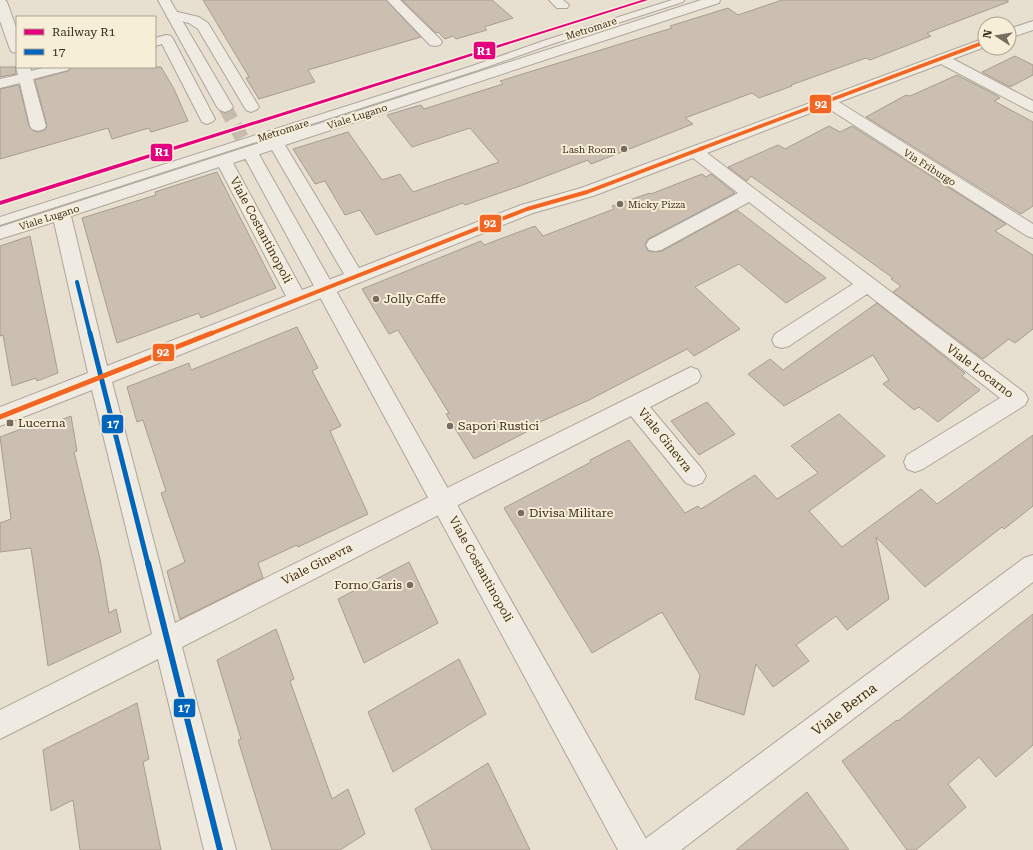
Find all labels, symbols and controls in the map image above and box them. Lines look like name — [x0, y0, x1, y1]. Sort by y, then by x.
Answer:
street label: Metromare — [564, 15, 618, 42]
legend — [16, 16, 156, 68]
north arrow — [977, 16, 1017, 56]
text: Railway R1 — [52, 25, 116, 39]
text: N — [980, 28, 995, 40]
line badge: R1 — [473, 41, 496, 60]
text: 17 — [52, 45, 66, 59]
text: R1 — [477, 45, 491, 58]
line badge: 92 — [809, 94, 832, 114]
text: 92 — [815, 98, 827, 111]
street label: Viale Lugano — [326, 102, 389, 131]
street label: Metromare — [256, 117, 310, 144]
line badge: R1 — [150, 143, 173, 162]
place label: Lash Room — [562, 144, 616, 155]
marker: Lash Room — [619, 144, 629, 154]
text: R1 — [155, 146, 169, 159]
street label: Via Friburgo — [902, 147, 958, 188]
street label: Viale Costantinopoli — [227, 174, 295, 286]
marker: Micky Pizza — [615, 199, 625, 209]
place label: Micky Pizza — [628, 199, 686, 210]
street label: Viale Lugano — [18, 203, 81, 232]
line badge: 92 — [479, 214, 502, 233]
text: 92 — [484, 217, 496, 230]
place label: Jolly Caffe — [384, 292, 446, 306]
marker: Jolly Caffe — [371, 294, 381, 304]
street label: Viale Locarno — [944, 341, 1016, 401]
line badge: 92 — [152, 343, 175, 362]
text: 92 — [157, 346, 169, 359]
street label: Viale Ginevra — [635, 405, 695, 475]
line badge: 17 — [101, 414, 124, 434]
place label: Lucerna — [18, 416, 66, 430]
marker: Lucerna — [5, 418, 15, 428]
text: 17 — [107, 418, 119, 431]
place label: Sapori Rustici — [458, 419, 539, 433]
marker: Sapori Rustici — [445, 421, 455, 431]
place label: Divisa Militare — [529, 506, 614, 520]
marker: Divisa Militare — [516, 508, 526, 518]
street label: Viale Costantinopoli — [446, 514, 516, 624]
street label: Viale Ginevra — [279, 540, 355, 588]
place label: Forno Garis — [334, 578, 402, 592]
marker: Forno Garis — [405, 580, 415, 590]
street label: Viale Berna — [808, 679, 880, 739]
line badge: 17 — [173, 698, 196, 718]
text: 17 — [178, 702, 190, 715]

